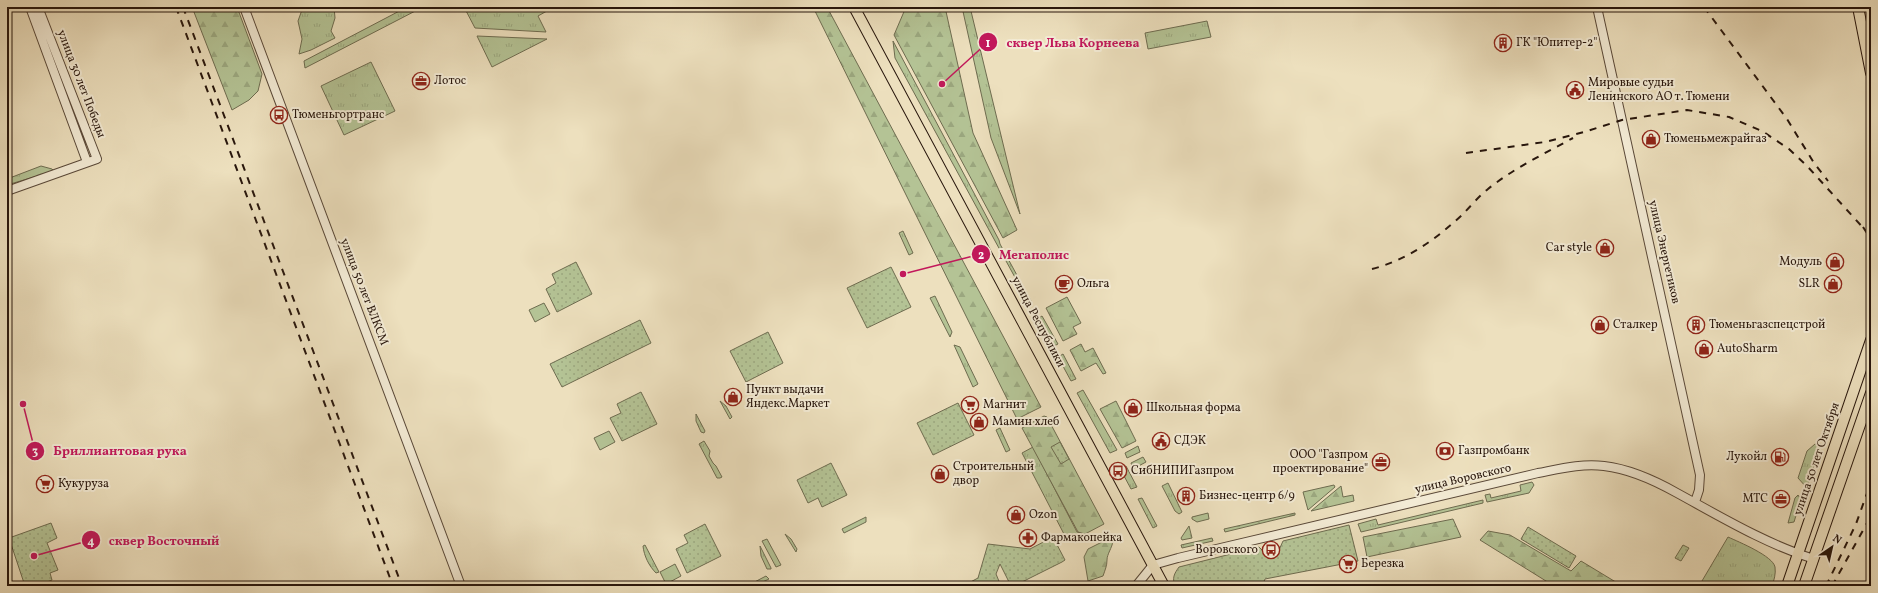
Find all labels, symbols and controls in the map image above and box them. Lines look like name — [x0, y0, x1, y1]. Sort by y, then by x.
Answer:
street label: улица 30 лет Победы — [53, 28, 109, 141]
callout: сквер Льва Корнеева — [978, 30, 1147, 55]
building icon: ГК "Юпитер-2" — [1493, 33, 1513, 53]
text: сквер Льва Корнеева — [1006, 35, 1140, 53]
place label: ГК "Юпитер-2" — [1516, 35, 1597, 51]
text: 1 — [986, 36, 991, 52]
office icon: Лотос — [411, 71, 431, 91]
place label: Лотос — [434, 73, 466, 89]
place label: Мировые судьи Ленинского АО т. Тюмени — [1588, 75, 1730, 105]
public building icon: Мировые судьи Ленинского АО т. Тюмени — [1565, 80, 1585, 100]
bus stop icon: Тюменьгортранс — [269, 105, 289, 125]
place label: Тюменьгортранс — [292, 107, 384, 123]
shop icon: Тюменьмежрайгаз — [1641, 129, 1661, 149]
place label: Тюменьмежрайгаз — [1664, 131, 1767, 147]
street label: улица Энергетиков — [1644, 199, 1684, 305]
street label: улица 50 лет ВЛКСМ — [336, 236, 392, 348]
shop icon: Car style — [1595, 238, 1615, 258]
place label: Car style — [1546, 240, 1592, 256]
callout: Мегаполис — [971, 242, 1077, 267]
text: Мегаполис — [999, 247, 1069, 265]
text: 2 — [978, 248, 984, 264]
shop icon: Модуль — [1825, 252, 1845, 272]
place label: Модуль — [1779, 254, 1822, 270]
street label: улица Республики — [1007, 274, 1069, 370]
cafe icon: Ольга — [1054, 274, 1074, 294]
shop icon: SLR — [1823, 274, 1843, 294]
place label: Ольга — [1077, 276, 1109, 292]
place label: SLR — [1798, 276, 1820, 292]
shop icon: Сталкер — [1590, 315, 1610, 335]
building icon: Тюменьгазспецстрой — [1686, 315, 1706, 335]
place label: Сталкер — [1613, 317, 1658, 333]
place label: Тюменьгазспецстрой — [1709, 317, 1825, 333]
shop icon: AutoSharm — [1694, 339, 1714, 359]
place label: AutoSharm — [1717, 341, 1778, 357]
place label: Пункт выдачи Яндекс.Маркет — [746, 382, 829, 412]
shop icon: Пункт выдачи Яндекс.Маркет — [723, 387, 743, 407]
supermarket icon: Магнит — [960, 395, 980, 415]
place label: Магнит — [983, 397, 1026, 413]
shop icon: Школьная форма — [1123, 398, 1143, 418]
place label: Школьная форма — [1146, 400, 1241, 416]
street label: улица 50 лет Октября — [1790, 400, 1844, 518]
shop icon: Мамин хлеб — [969, 412, 989, 432]
place label: Мамин хлеб — [992, 414, 1059, 430]
public building icon: СДЭК — [1151, 431, 1171, 451]
place label: СДЭК — [1174, 433, 1206, 449]
callout: Бриллиантовая рука — [25, 438, 195, 463]
bank icon: Газпромбанк — [1435, 441, 1455, 461]
text: Бриллиантовая рука — [53, 443, 187, 461]
place label: Газпромбанк — [1458, 443, 1530, 459]
text: 3 — [32, 444, 38, 460]
place label: ООО "Газпром проектирование" — [1273, 447, 1368, 477]
fuel station icon: Лукойл — [1770, 447, 1790, 467]
place label: Лукойл — [1726, 449, 1767, 465]
office icon: ООО "Газпром проектирование" — [1371, 452, 1391, 472]
place label: Строительный двор — [953, 459, 1034, 489]
street label: улица Воровского — [1413, 460, 1513, 498]
bus stop icon: СибНИПИГазпром — [1108, 461, 1128, 481]
place label: СибНИПИГазпром — [1131, 463, 1234, 479]
shop icon: Строительный двор — [930, 464, 950, 484]
supermarket icon: Кукуруза — [35, 474, 55, 494]
place label: Кукуруза — [58, 476, 109, 492]
building icon: Бизнес-центр 6/9 — [1176, 486, 1196, 506]
place label: Бизнес-центр 6/9 — [1199, 488, 1295, 504]
office icon: МТС — [1771, 489, 1791, 509]
place label: МТС — [1743, 491, 1768, 507]
shop icon: Ozon — [1006, 505, 1026, 525]
place label: Ozon — [1029, 507, 1057, 523]
north arrow — [1812, 527, 1852, 567]
callout: сквер Восточный — [81, 528, 228, 553]
pharmacy icon: Фармакопейка — [1018, 528, 1038, 548]
place label: Фармакопейка — [1041, 530, 1122, 546]
text: N — [1829, 531, 1844, 548]
text: сквер Восточный — [109, 533, 219, 551]
text: 4 — [87, 534, 95, 550]
bus stop icon: Воровского — [1261, 540, 1281, 560]
place label: Воровского — [1195, 542, 1258, 558]
supermarket icon: Березка — [1338, 554, 1358, 574]
place label: Березка — [1361, 556, 1404, 572]

